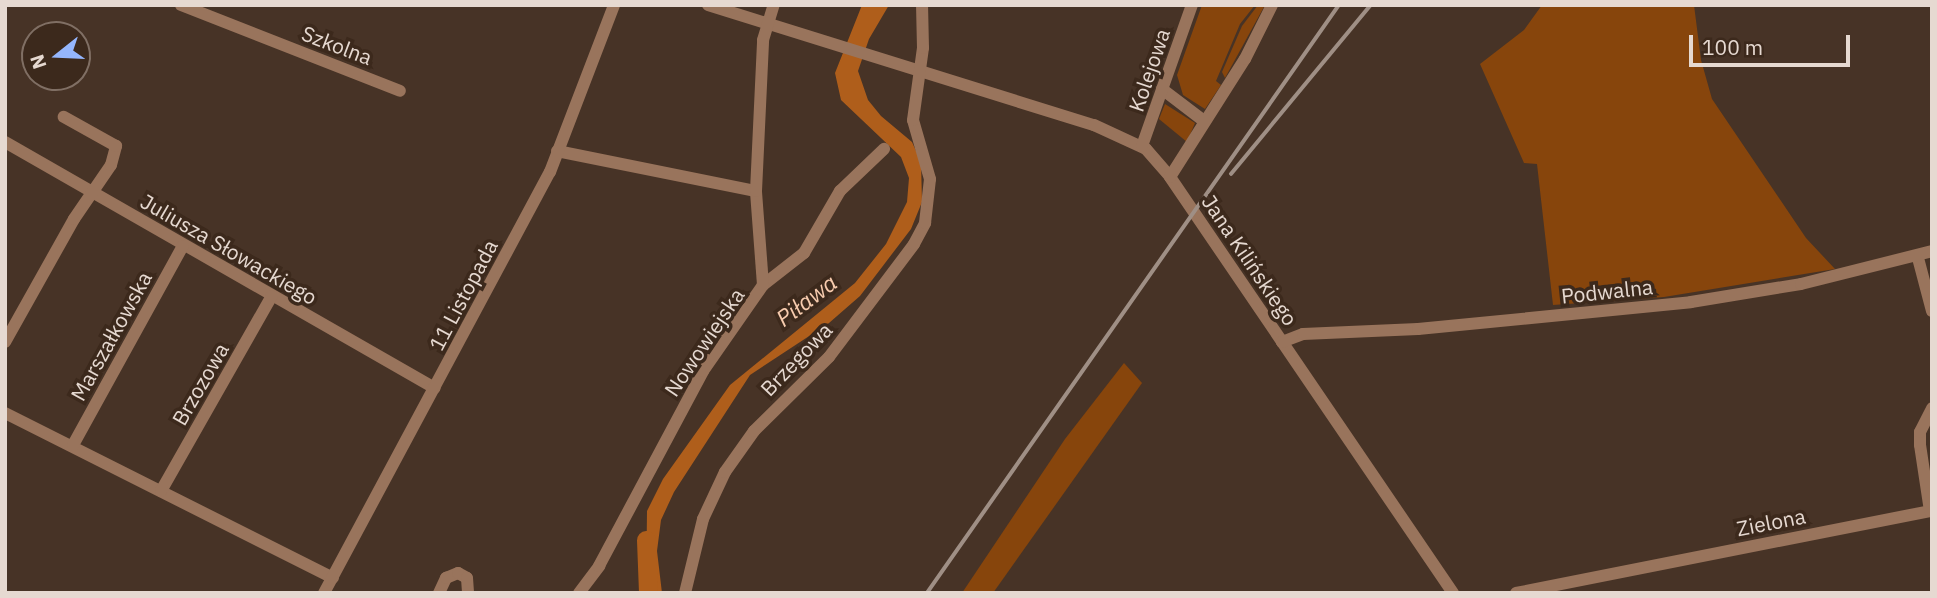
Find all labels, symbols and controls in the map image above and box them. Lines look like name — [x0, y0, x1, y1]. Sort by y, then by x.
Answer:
street label: Szkolna — [298, 20, 376, 70]
north arrow — [21, 21, 91, 91]
scale bar — [1692, 21, 1853, 65]
street label: Kolejowa — [1123, 25, 1175, 115]
text: 100 m — [1702, 33, 1763, 61]
text: N — [24, 52, 51, 72]
street label: Juliusza Słowackiego — [136, 188, 322, 310]
street label: Jana Kilińskiego — [1197, 190, 1303, 330]
street label: 11 Listopada — [423, 235, 503, 355]
street label: Marszałkowska — [65, 267, 157, 405]
water label: Piława — [770, 268, 842, 332]
street label: Podwalna — [1560, 274, 1654, 308]
street label: Nowowiejska — [659, 283, 749, 401]
street label: Brzegowa — [755, 317, 837, 401]
street label: Brzozowa — [166, 338, 234, 430]
street label: Zielona — [1734, 503, 1808, 541]

